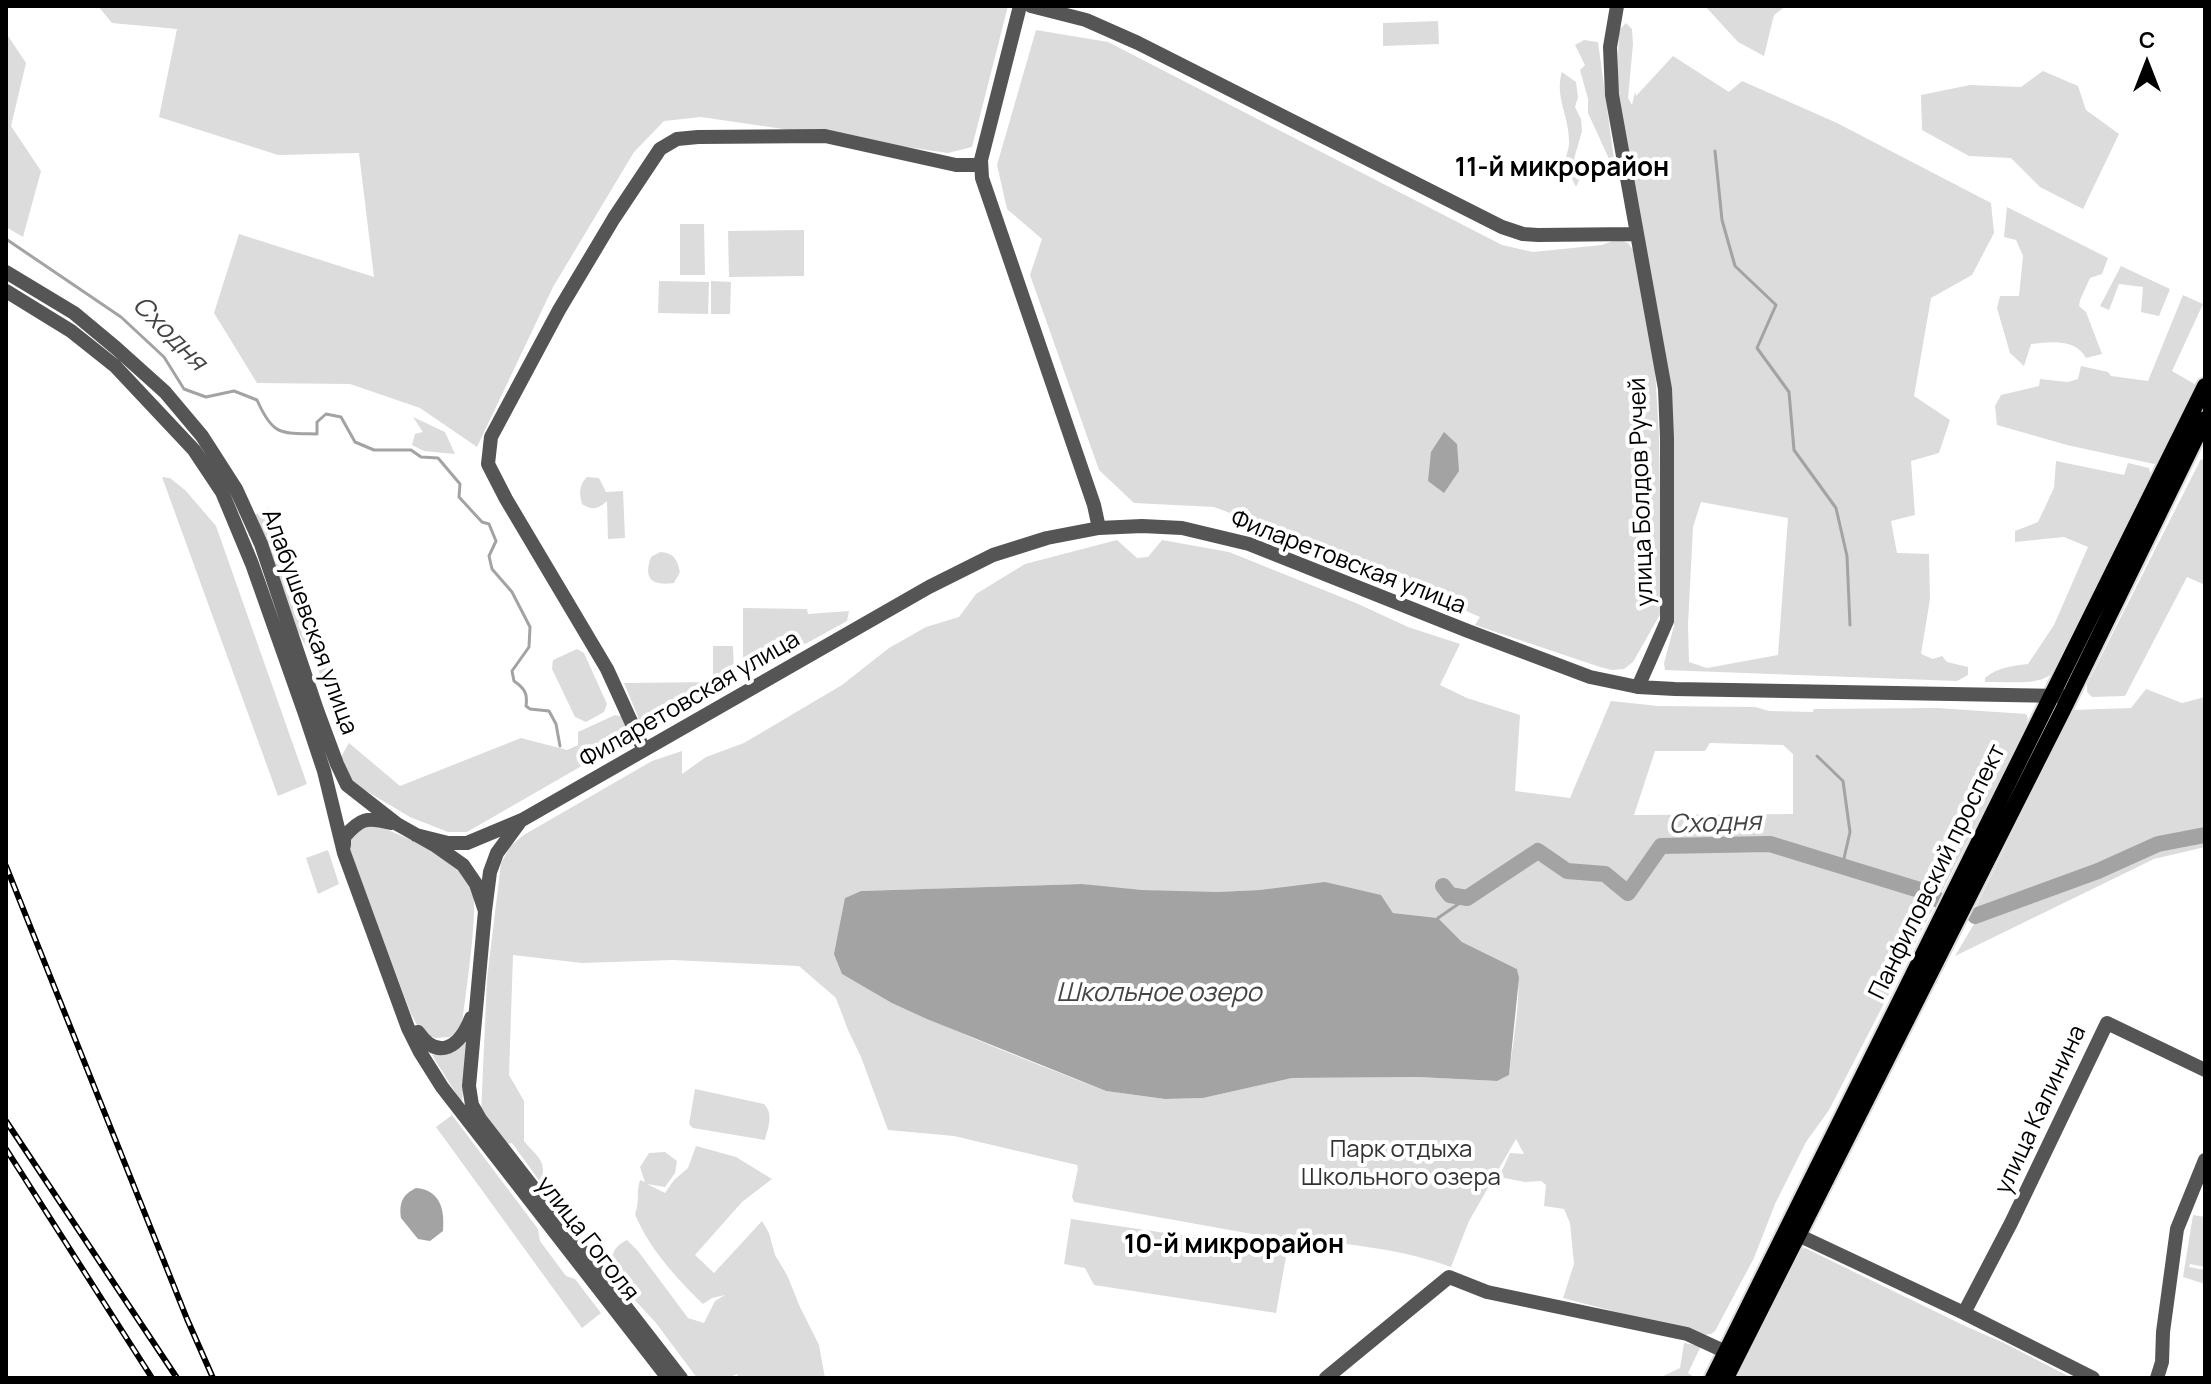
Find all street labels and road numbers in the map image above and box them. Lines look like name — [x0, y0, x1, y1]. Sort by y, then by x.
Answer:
street label: улица Болдов Ручей — [1624, 377, 1660, 607]
street label: Алабушевская улица — [255, 505, 363, 739]
street label: Филаретовская улица — [1226, 505, 1470, 621]
street label: Филаретовская улица — [575, 625, 805, 775]
street label: Панфиловский проспект — [1864, 740, 2012, 1004]
street label: улица Калинина — [1989, 1021, 2093, 1199]
street label: улица Гоголя — [530, 1171, 644, 1307]

